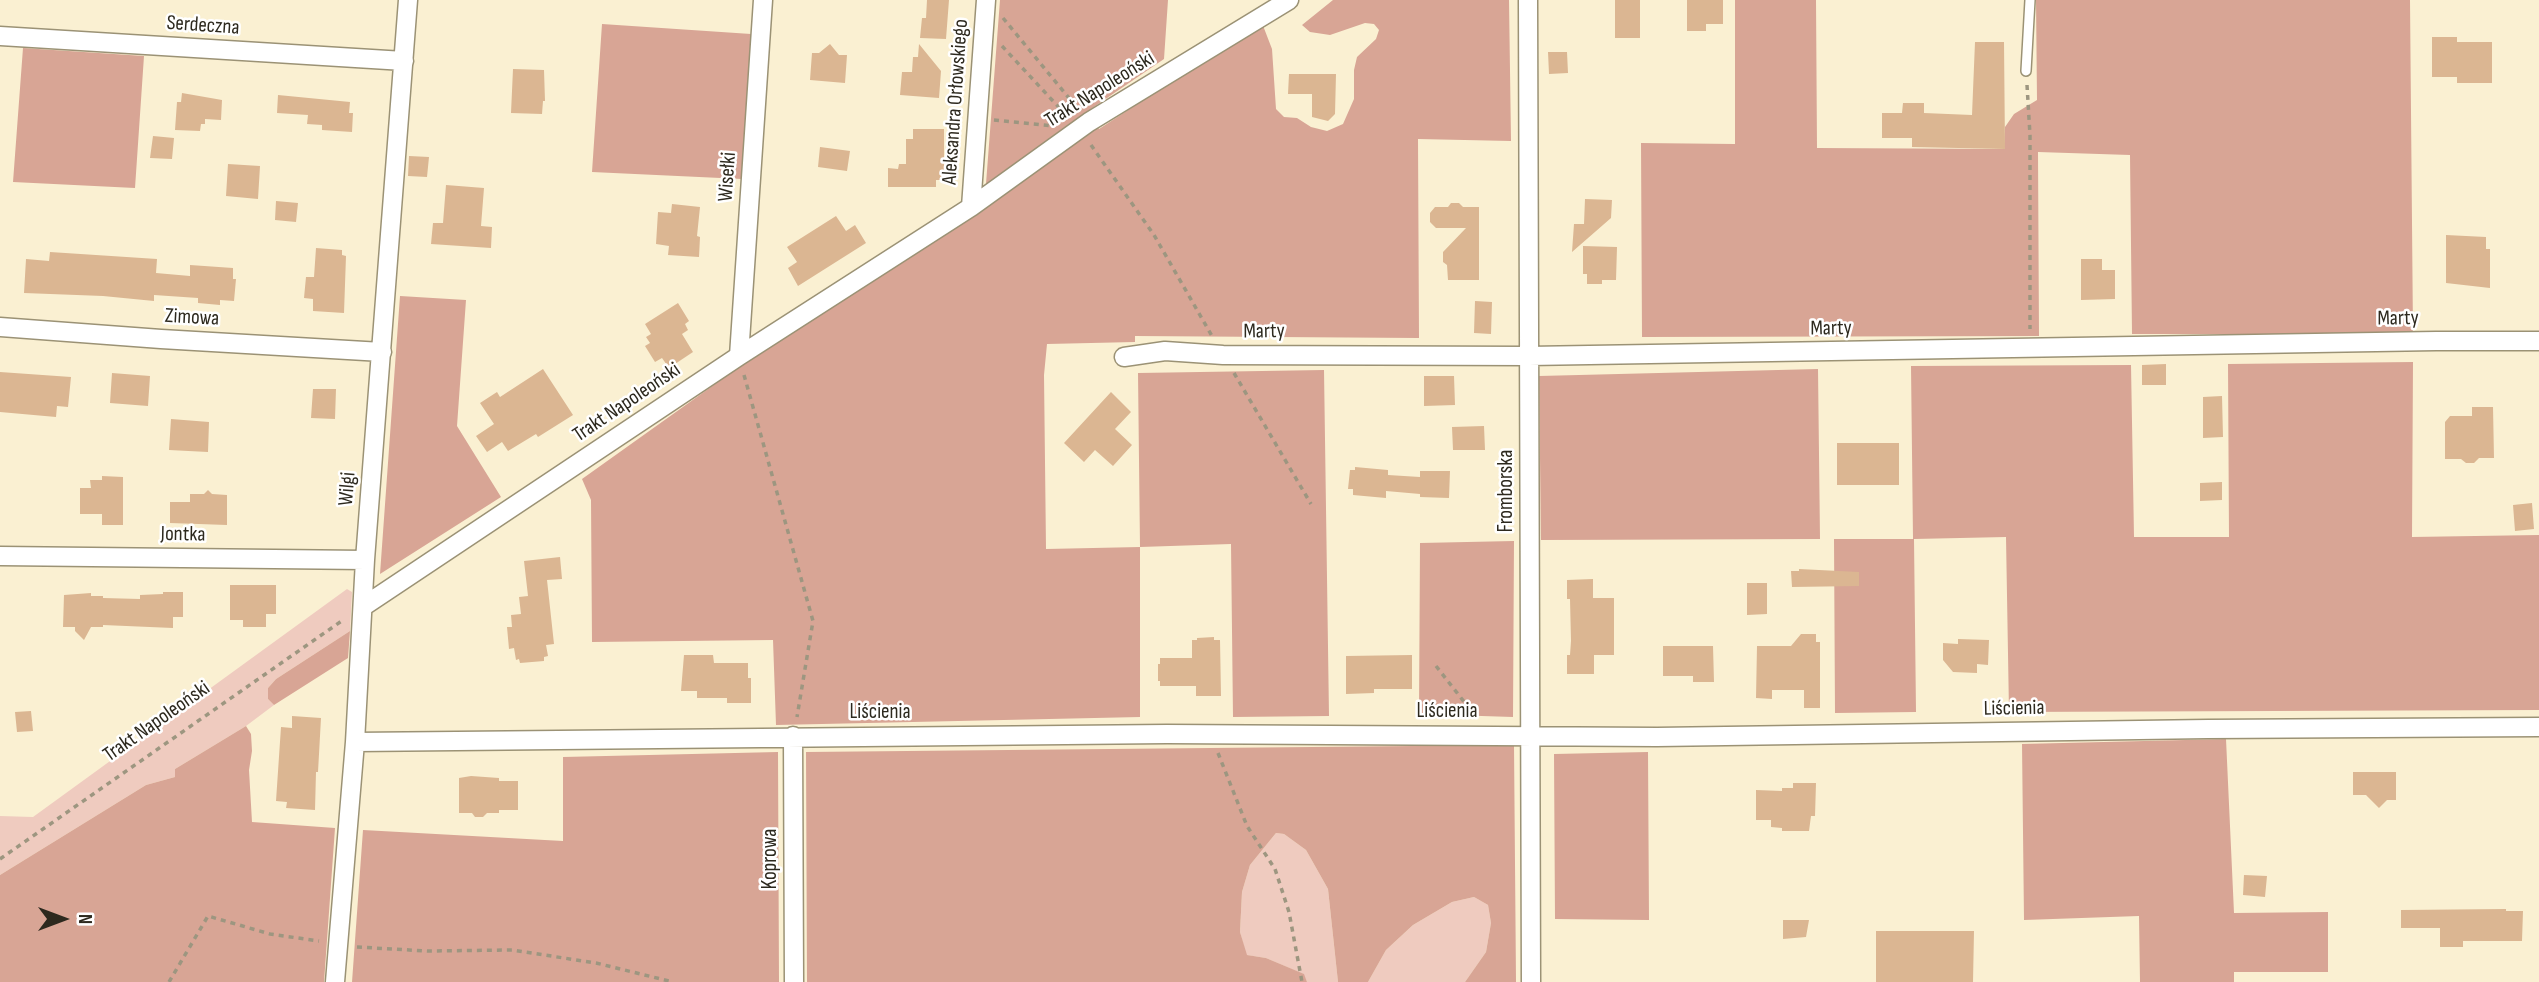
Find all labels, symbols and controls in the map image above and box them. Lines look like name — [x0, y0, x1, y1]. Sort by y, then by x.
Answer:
street label: Serdeczna — [166, 11, 240, 41]
street label: Aleksandra Orłowskiego — [938, 18, 974, 186]
street label: Trakt Napoleoński — [1041, 46, 1159, 134]
street label: Wisełki — [714, 151, 742, 203]
street label: Zimowa — [164, 304, 220, 332]
street label: Marty — [2377, 306, 2419, 332]
street label: Marty — [1810, 316, 1852, 342]
street label: Marty — [1243, 319, 1285, 345]
street label: Trakt Napoleoński — [568, 358, 686, 448]
street label: Fromborska — [1494, 450, 1520, 532]
street label: Wilgi — [334, 471, 362, 507]
street label: Jontka — [160, 522, 206, 548]
street label: Trakt Napoleoński — [99, 676, 215, 768]
street label: Liścienia — [1983, 696, 2045, 722]
street label: Liścienia — [1417, 699, 1477, 725]
street label: Liścienia — [850, 700, 910, 726]
street label: Koprowa — [758, 829, 784, 889]
north arrow — [28, 884, 98, 954]
text: N — [73, 914, 96, 924]

